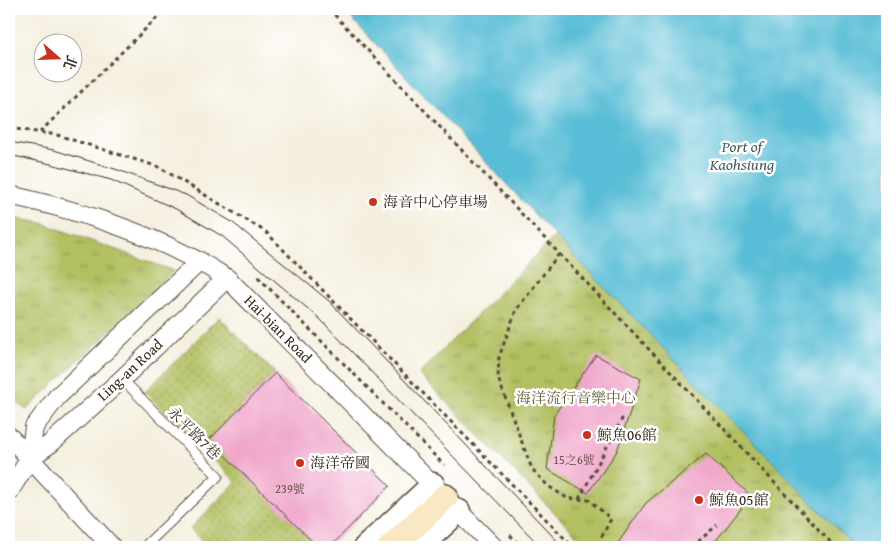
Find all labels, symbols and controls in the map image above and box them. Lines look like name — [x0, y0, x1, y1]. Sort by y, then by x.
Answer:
north arrow — [32, 32, 82, 82]
text: 北 — [58, 52, 82, 72]
water label: Port of Kaohsiung — [709, 134, 775, 176]
place label: 海音中心停車場 — [383, 191, 488, 212]
marker: 海音中心停車場 — [367, 196, 379, 208]
street label: Hai-bian Road — [240, 290, 317, 367]
street label: Ling-an Road — [92, 334, 167, 406]
park label: 海洋流行音樂中心 — [516, 387, 636, 408]
street label: 永平路7巷 — [163, 401, 226, 464]
place label: 鯨魚06館 — [597, 424, 656, 445]
marker: 鯨魚06館 — [581, 429, 593, 441]
house number: 15之6號 — [553, 451, 595, 468]
place label: 海洋帝國 — [310, 452, 370, 473]
marker: 海洋帝國 — [294, 457, 306, 469]
house number: 239號 — [275, 480, 305, 497]
place label: 鯨魚05館 — [709, 489, 768, 510]
marker: 鯨魚05館 — [693, 494, 705, 506]

